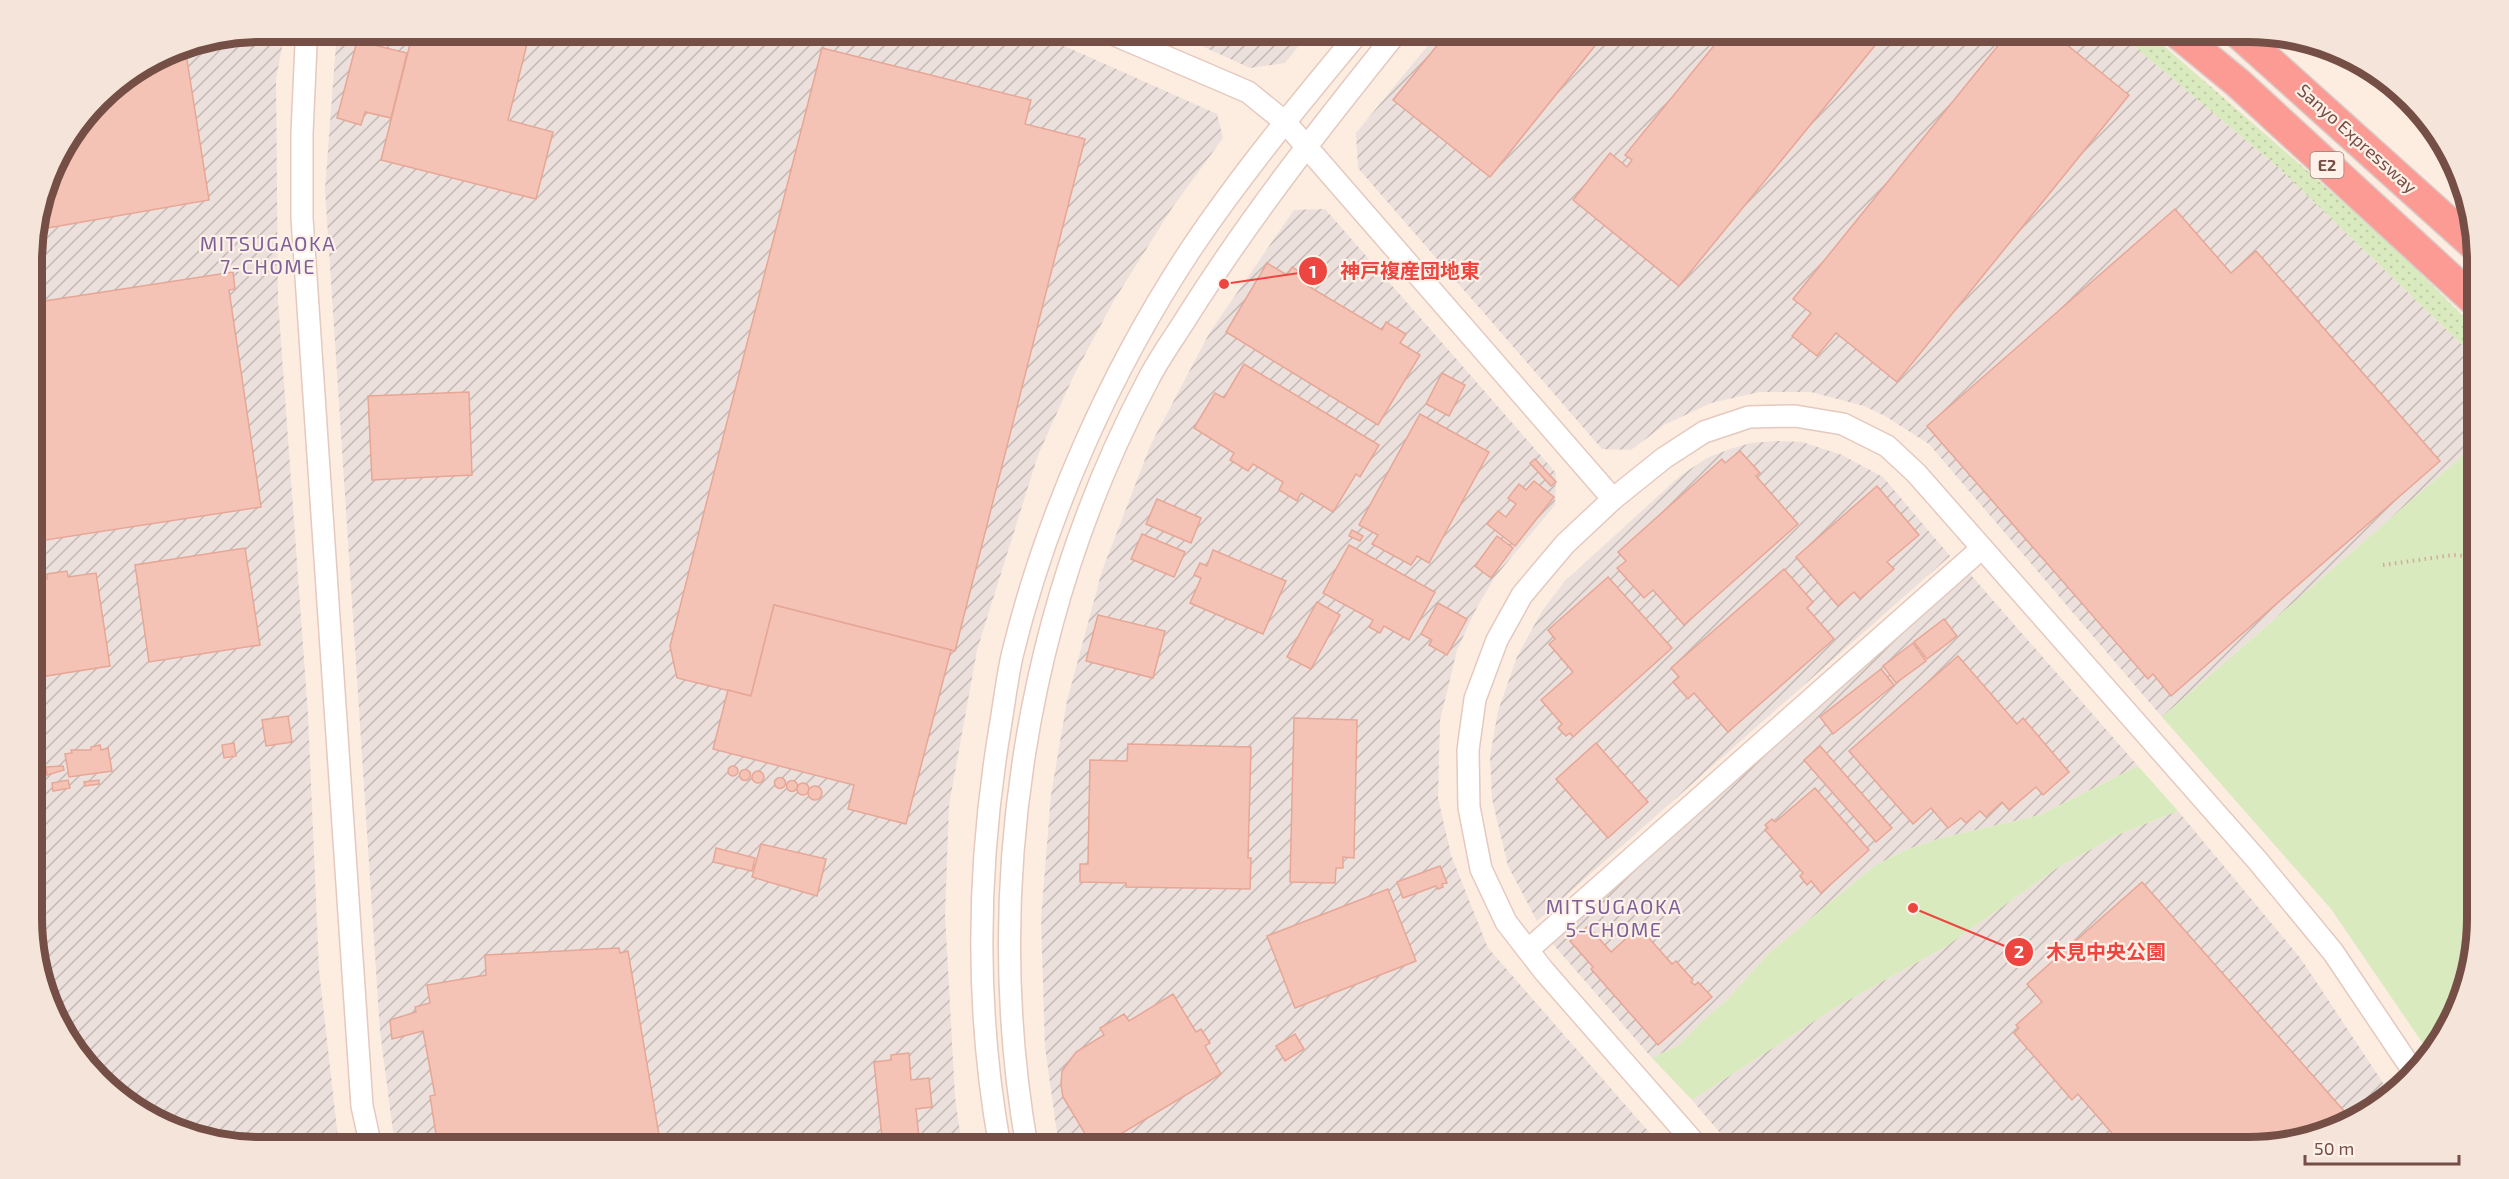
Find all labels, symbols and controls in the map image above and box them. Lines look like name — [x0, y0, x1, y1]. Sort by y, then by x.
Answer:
street label: Sanyo Expressway — [2293, 79, 2422, 198]
road number: E2 — [2310, 152, 2344, 178]
district label: MITSUGAOKA 7-CHOME — [200, 231, 336, 278]
callout: 神戸複産団地東 — [1298, 252, 1492, 290]
text: 神戸複産団地東 — [1340, 258, 1480, 282]
text: 1 — [1309, 260, 1317, 282]
district label: MITSUGAOKA 5-CHOME — [1546, 894, 1682, 941]
callout: 木見中央公園 — [2004, 933, 2178, 971]
text: 木見中央公園 — [2046, 939, 2166, 963]
text: 2 — [2014, 940, 2024, 962]
scale bar — [2305, 1128, 2460, 1166]
text: 50 m — [2314, 1137, 2354, 1159]

